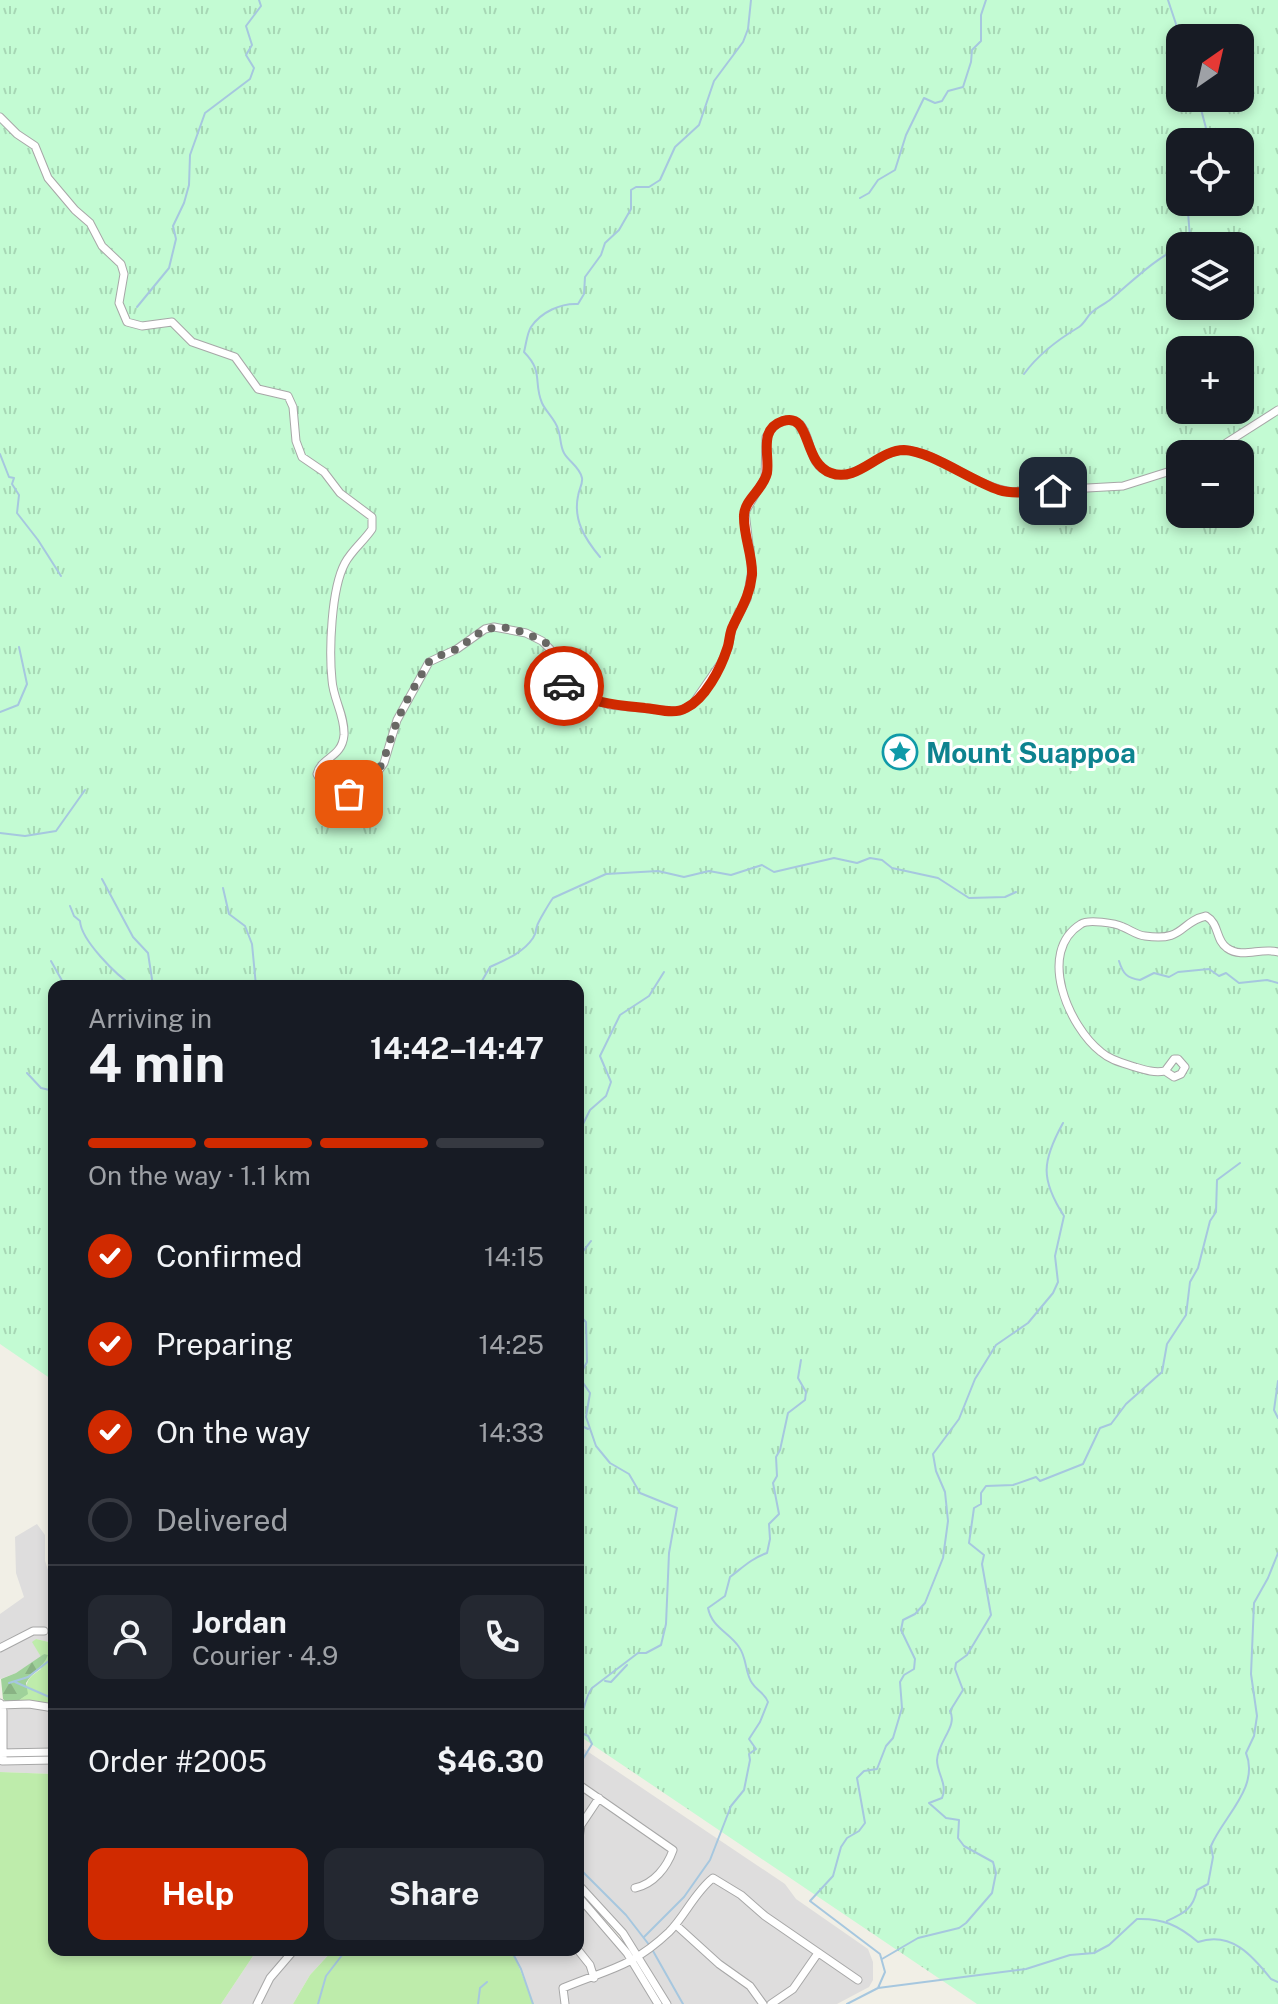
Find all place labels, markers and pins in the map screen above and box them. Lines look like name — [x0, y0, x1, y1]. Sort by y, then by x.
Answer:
pin — [1019, 457, 1087, 525]
place icon: Mount Suappoa — [881, 733, 919, 771]
place label: Mount Suappoa — [926, 736, 1136, 769]
pin — [315, 760, 383, 828]

